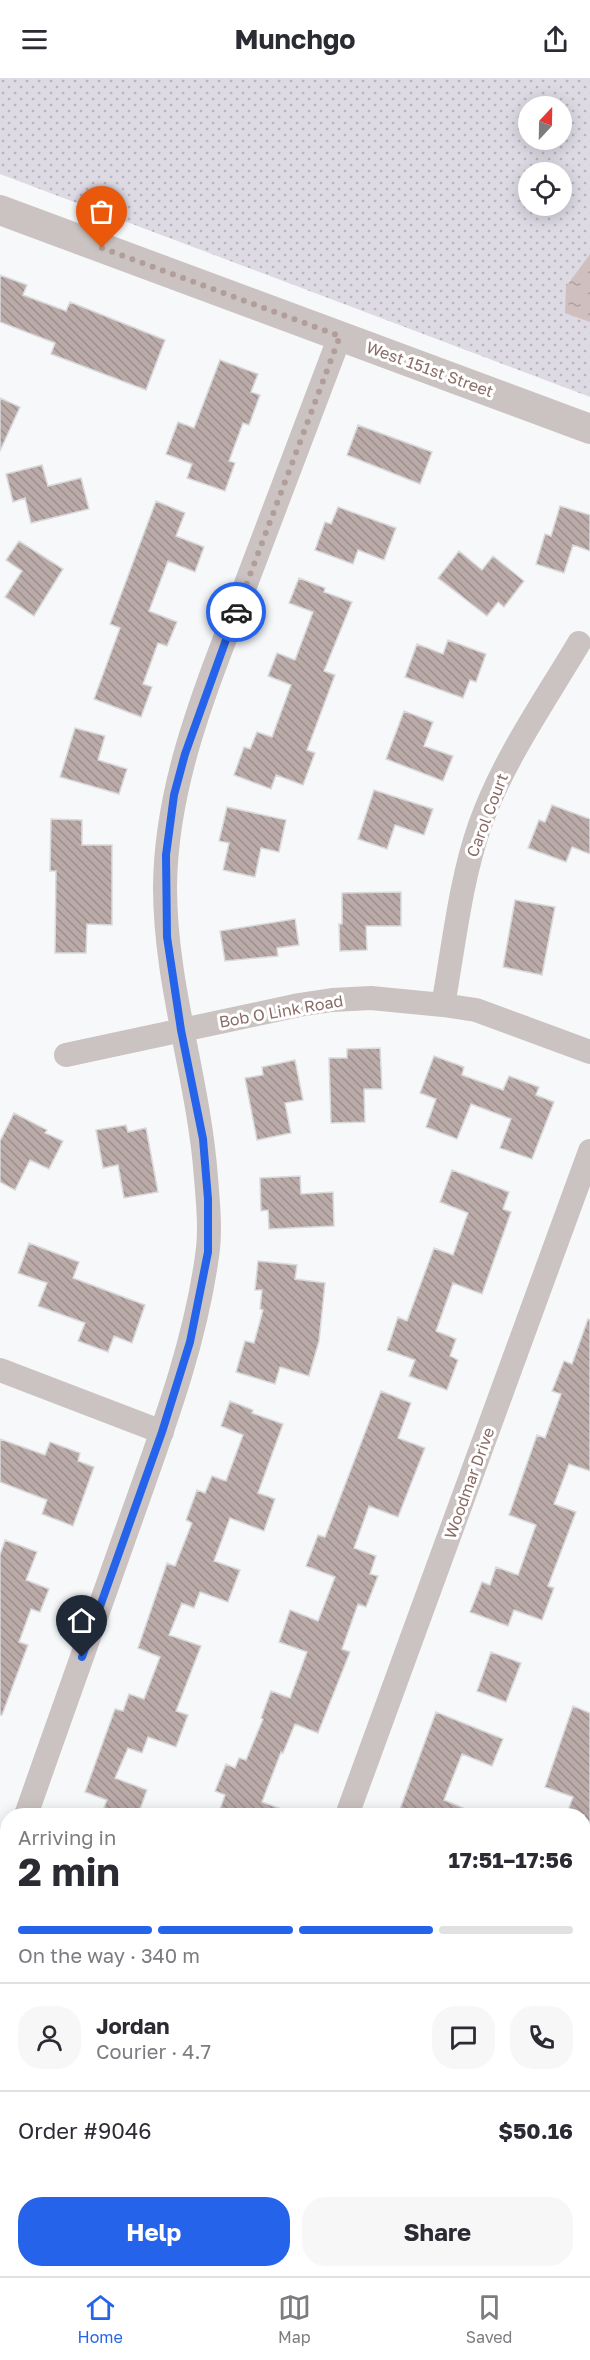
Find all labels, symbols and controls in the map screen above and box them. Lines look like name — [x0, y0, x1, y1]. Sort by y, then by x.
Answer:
icon: menu — [18, 23, 51, 56]
text: Munchgo — [234, 23, 356, 55]
icon: share — [539, 23, 572, 56]
north arrow — [518, 96, 572, 150]
map controls — [518, 96, 572, 216]
button: locate — [518, 162, 572, 216]
pin — [76, 186, 127, 248]
icon: bag — [85, 195, 118, 228]
street label: West 151st Street — [364, 337, 496, 401]
courier — [206, 582, 266, 642]
icon: car — [220, 596, 253, 629]
street label: Carol Court — [462, 770, 512, 860]
street label: Bob O Link Road — [217, 990, 345, 1032]
street label: Woodmar Drive — [440, 1425, 498, 1541]
pin — [56, 1595, 107, 1657]
icon: home — [65, 1604, 98, 1637]
text: Arriving in — [18, 1825, 116, 1849]
text: 17:51–17:56 — [448, 1846, 573, 1873]
text: 2 min — [18, 1848, 120, 1895]
text: On the way · 340 m — [18, 1943, 200, 1967]
button: person — [18, 2006, 81, 2069]
button: chat — [432, 2006, 495, 2069]
button: phone — [510, 2006, 573, 2069]
text: Jordan — [96, 2012, 170, 2039]
text: Courier · 4.7 — [96, 2039, 211, 2063]
text: Order #9046 — [18, 2117, 152, 2144]
text: $50.16 — [498, 2117, 573, 2144]
button: Help — [18, 2197, 290, 2266]
button: Share — [302, 2197, 573, 2266]
tab: Home — [78, 2291, 123, 2347]
tab: Map — [278, 2291, 311, 2347]
tab: Saved — [466, 2291, 512, 2347]

